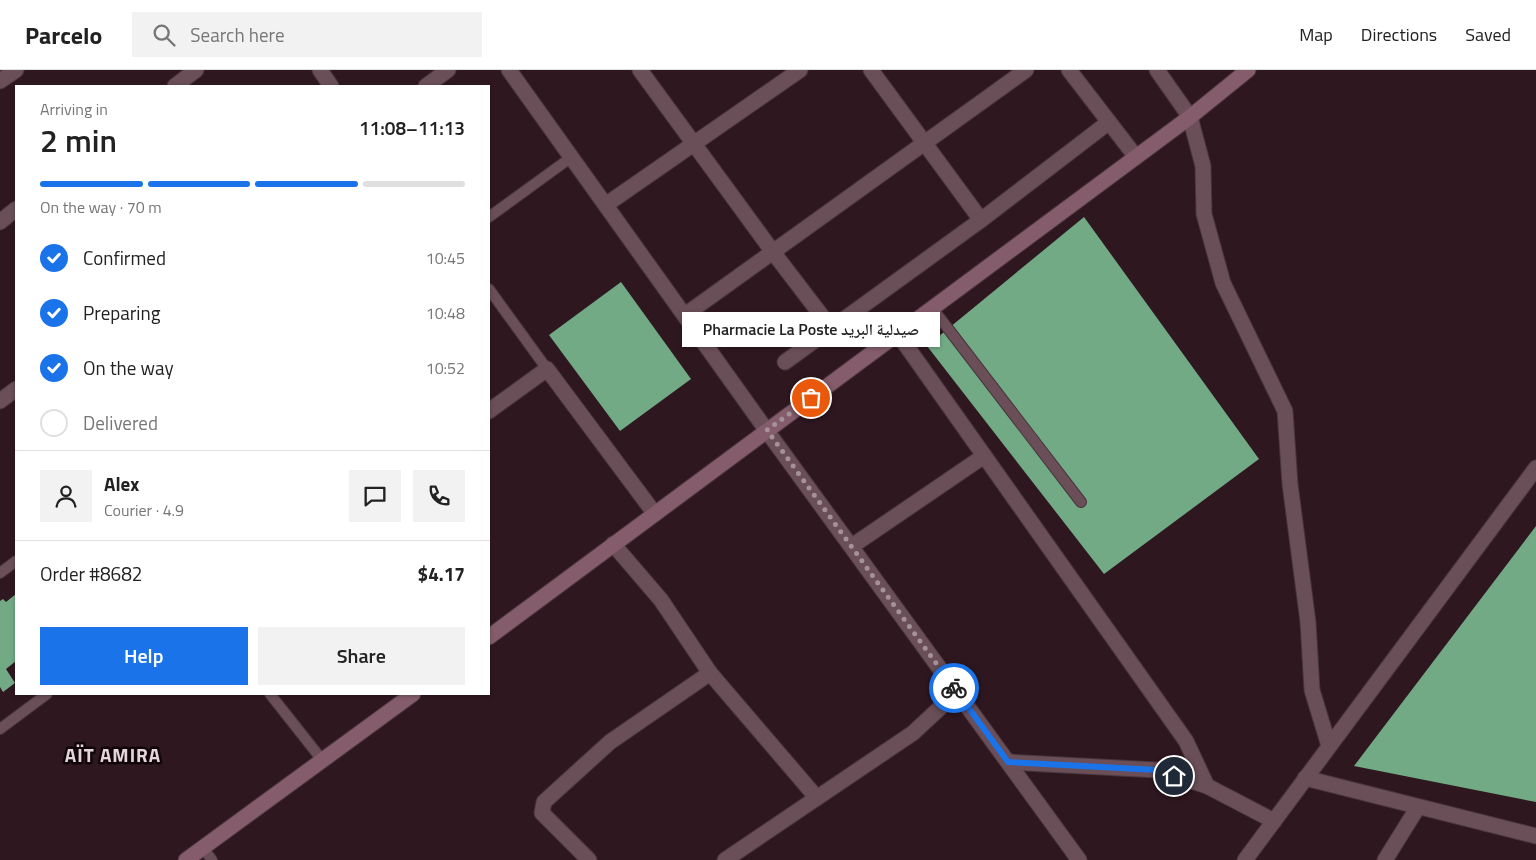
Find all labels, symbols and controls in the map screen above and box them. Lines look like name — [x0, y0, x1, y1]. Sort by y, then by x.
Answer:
search box — [132, 12, 482, 57]
text: Parcelo — [25, 17, 102, 53]
text: Search here — [190, 20, 285, 49]
icon: search — [150, 21, 178, 49]
text: Map — [1299, 21, 1333, 48]
text: Directions — [1361, 21, 1437, 48]
text: Saved — [1465, 21, 1511, 48]
text: Arriving in — [40, 97, 108, 121]
text: 11:08–11:13 — [359, 113, 465, 142]
text: 2 min — [40, 116, 117, 164]
text: On the way · 70 m — [40, 195, 162, 219]
text: Confirmed — [83, 243, 166, 272]
icon: check — [40, 244, 68, 272]
text: 10:45 — [426, 246, 465, 270]
text: Preparing — [83, 298, 160, 327]
icon: check — [40, 299, 68, 327]
text: 10:48 — [426, 301, 465, 325]
callout: Pharmacie La Poste صيدلية البريد — [682, 313, 940, 348]
text: Pharmacie La Poste صيدلية البريد — [703, 317, 919, 341]
text: On the way — [83, 353, 174, 382]
icon: check — [40, 354, 68, 382]
text: 10:52 — [426, 356, 465, 380]
pin — [790, 377, 832, 419]
icon: bag — [797, 384, 825, 412]
text: Delivered — [83, 408, 158, 437]
text: Alex — [104, 469, 139, 498]
button: person — [40, 470, 92, 522]
button: chat — [349, 470, 401, 522]
button: phone — [413, 470, 465, 522]
text: Courier · 4.9 — [104, 498, 184, 522]
text: Order #8682 — [40, 559, 142, 588]
text: $4.17 — [418, 559, 465, 588]
button: Help — [40, 627, 248, 685]
button: Share — [258, 627, 465, 685]
courier — [929, 663, 979, 713]
icon: bike — [940, 674, 968, 702]
district label: AÏT AMIRA — [65, 740, 161, 769]
pin — [1153, 755, 1195, 797]
icon: home — [1160, 762, 1188, 790]

